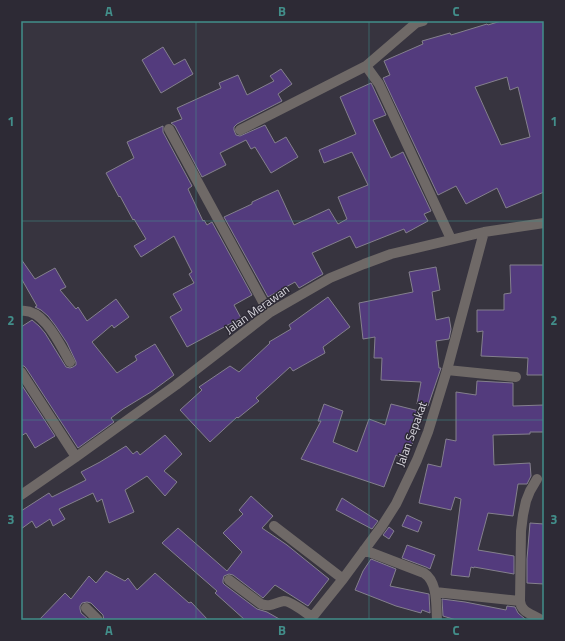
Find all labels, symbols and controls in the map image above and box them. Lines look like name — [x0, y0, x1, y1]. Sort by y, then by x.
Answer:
text: A — [105, 1, 113, 21]
text: B — [278, 1, 286, 21]
text: C — [452, 1, 460, 21]
text: 1 — [7, 111, 15, 131]
text: 1 — [550, 111, 558, 131]
street label: Jalan Merawan — [221, 280, 293, 338]
text: 2 — [7, 310, 15, 330]
text: 2 — [550, 310, 558, 330]
street label: Jalan Sepakat — [390, 398, 432, 469]
text: 3 — [7, 509, 15, 529]
text: 3 — [550, 509, 558, 529]
text: A — [105, 620, 113, 640]
text: B — [278, 620, 286, 640]
text: C — [452, 620, 460, 640]

